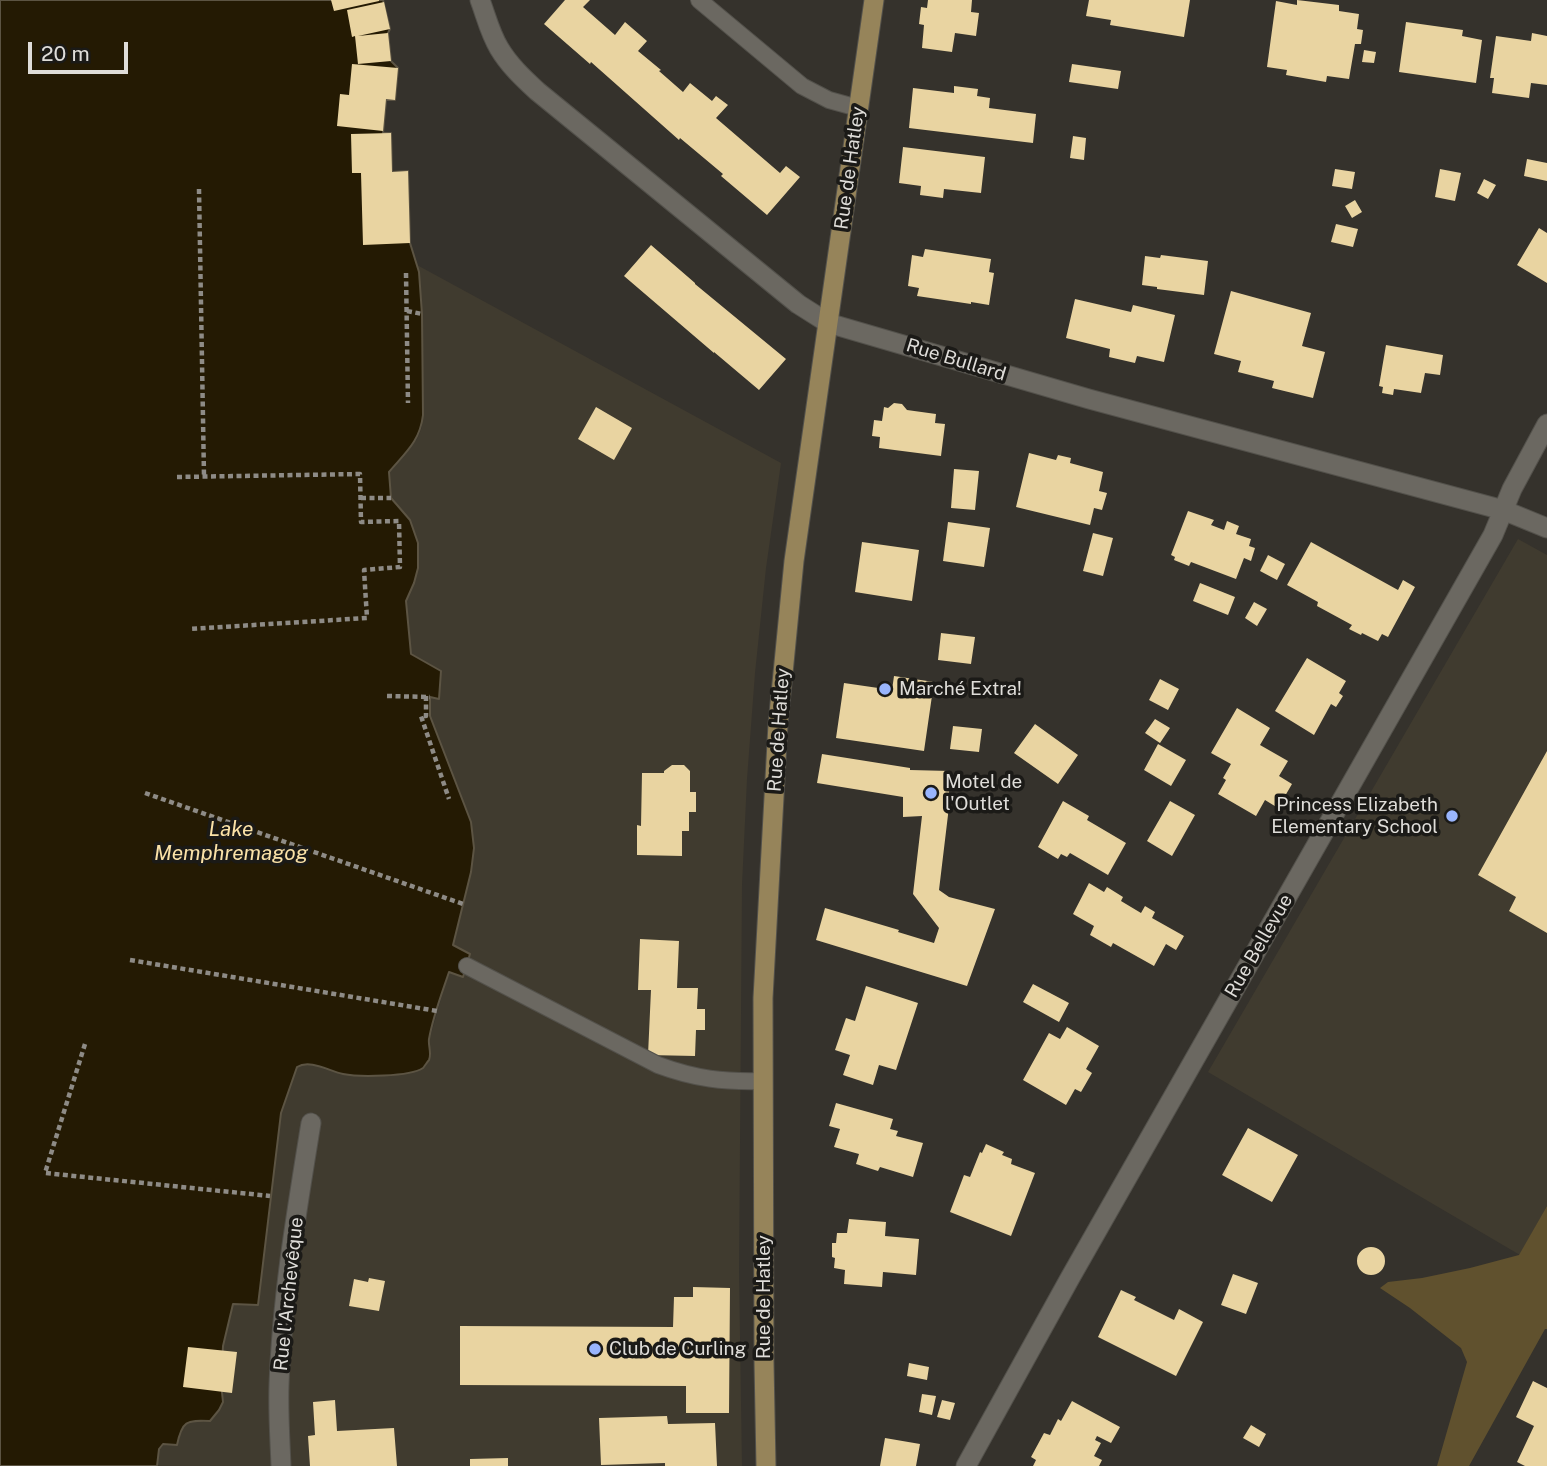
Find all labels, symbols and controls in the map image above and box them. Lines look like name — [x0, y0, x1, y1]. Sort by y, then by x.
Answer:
scale bar — [32, 28, 131, 72]
text: 20 m — [41, 41, 90, 66]
street label: Rue de Hatley — [830, 105, 870, 231]
street label: Rue Bullard — [903, 334, 1009, 386]
street label: Rue de Hatley — [763, 667, 795, 793]
place label: Marché Extra! — [899, 678, 1022, 700]
marker: Marché Extra! — [877, 681, 893, 697]
place label: Motel de l'Outlet — [945, 771, 1022, 815]
marker: Motel de l'Outlet — [923, 785, 939, 801]
place label: Princess Elizabeth Elementary School — [1271, 794, 1438, 838]
marker: Princess Elizabeth Elementary School — [1444, 808, 1460, 824]
water label: Lake Memphremagog — [154, 817, 308, 867]
street label: Rue Bellevue — [1220, 890, 1298, 1002]
street label: Rue l'Archevêque — [270, 1216, 308, 1372]
street label: Rue de Hatley — [753, 1235, 775, 1359]
place label: Club de Curling — [609, 1338, 746, 1360]
marker: Club de Curling — [587, 1341, 603, 1357]

